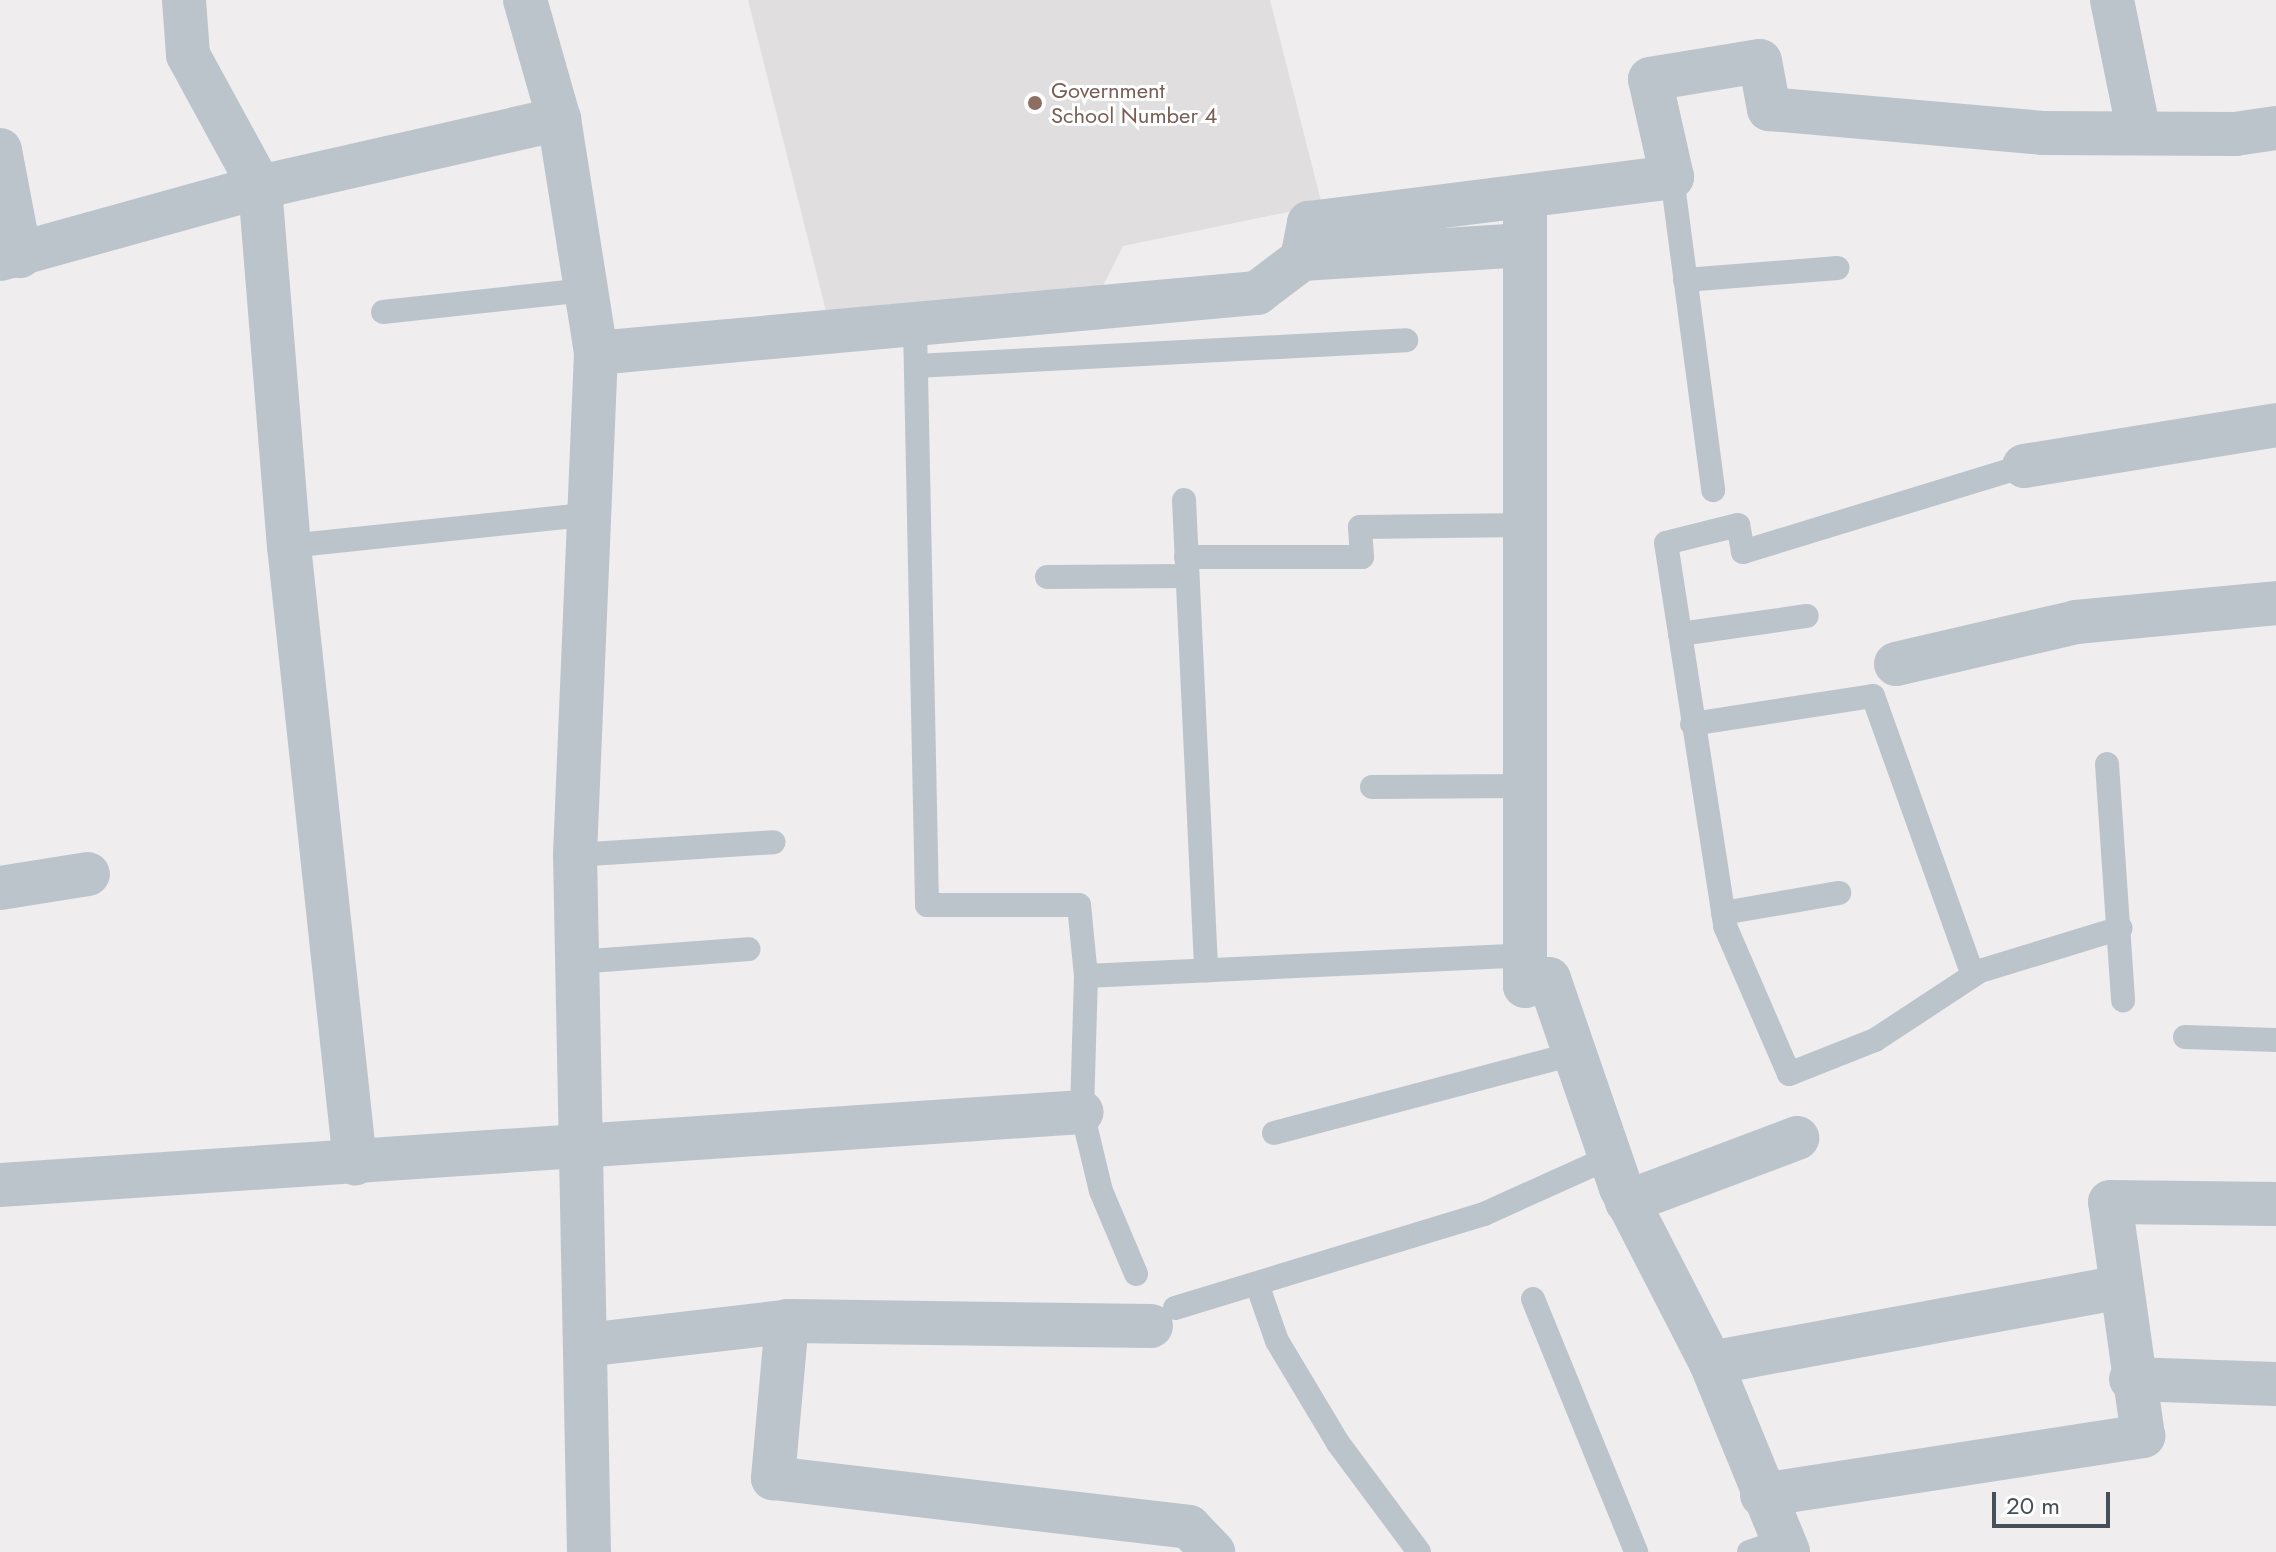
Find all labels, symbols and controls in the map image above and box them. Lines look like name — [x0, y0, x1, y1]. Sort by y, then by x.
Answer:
place label: Government School Number 4 — [1051, 77, 1217, 128]
marker: Government School Number 4 — [1026, 94, 1044, 112]
scale bar — [1996, 1476, 2114, 1526]
text: 20 m — [2006, 1488, 2060, 1523]

